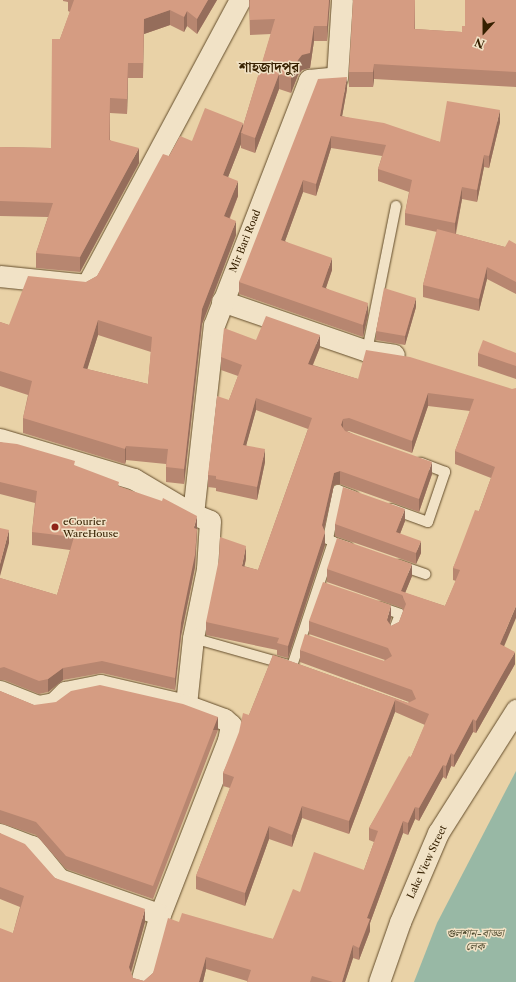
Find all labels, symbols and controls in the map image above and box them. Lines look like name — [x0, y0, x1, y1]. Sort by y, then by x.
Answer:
north arrow — [464, 12, 504, 52]
text: N — [473, 35, 487, 51]
district label: শাহজাদপুর — [239, 59, 299, 75]
street label: Mir Bari Road — [227, 208, 263, 274]
place label: eCourier WareHouse — [63, 515, 118, 538]
marker: eCourier WareHouse — [50, 522, 60, 532]
street label: Lake View Street — [405, 823, 449, 901]
water label: গুলশান-বাড্ডা লেক — [446, 927, 504, 953]

